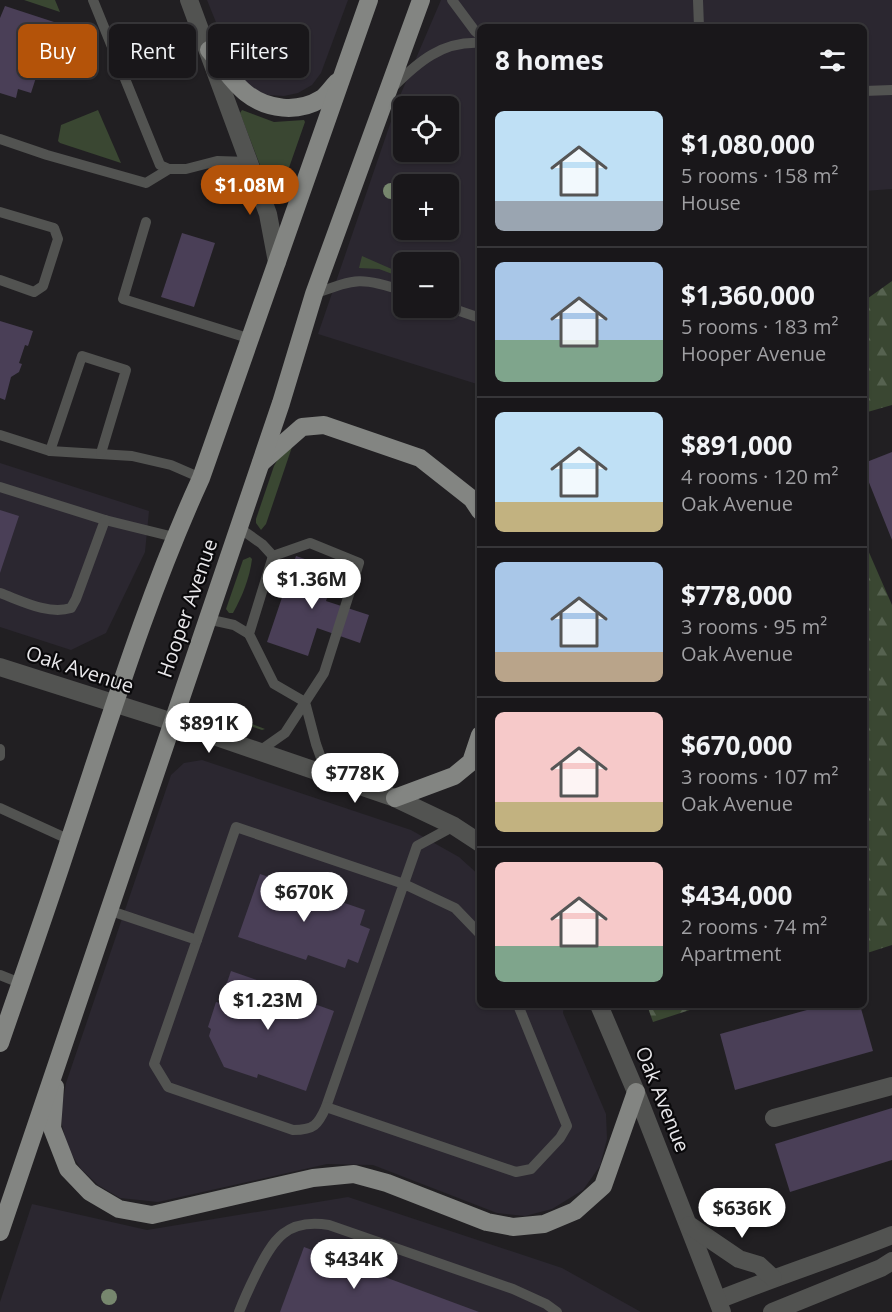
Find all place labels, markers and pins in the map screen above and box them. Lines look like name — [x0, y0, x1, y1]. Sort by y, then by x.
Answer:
pin: $1.08M — [201, 165, 299, 216]
pin: $1.36M — [263, 559, 361, 610]
pin: $891K — [167, 703, 251, 754]
pin: $778K — [313, 753, 397, 804]
pin: $670K — [262, 872, 346, 923]
pin: $1.23M — [219, 980, 317, 1031]
pin: $636K — [700, 1188, 784, 1239]
pin: $434K — [312, 1239, 396, 1290]

